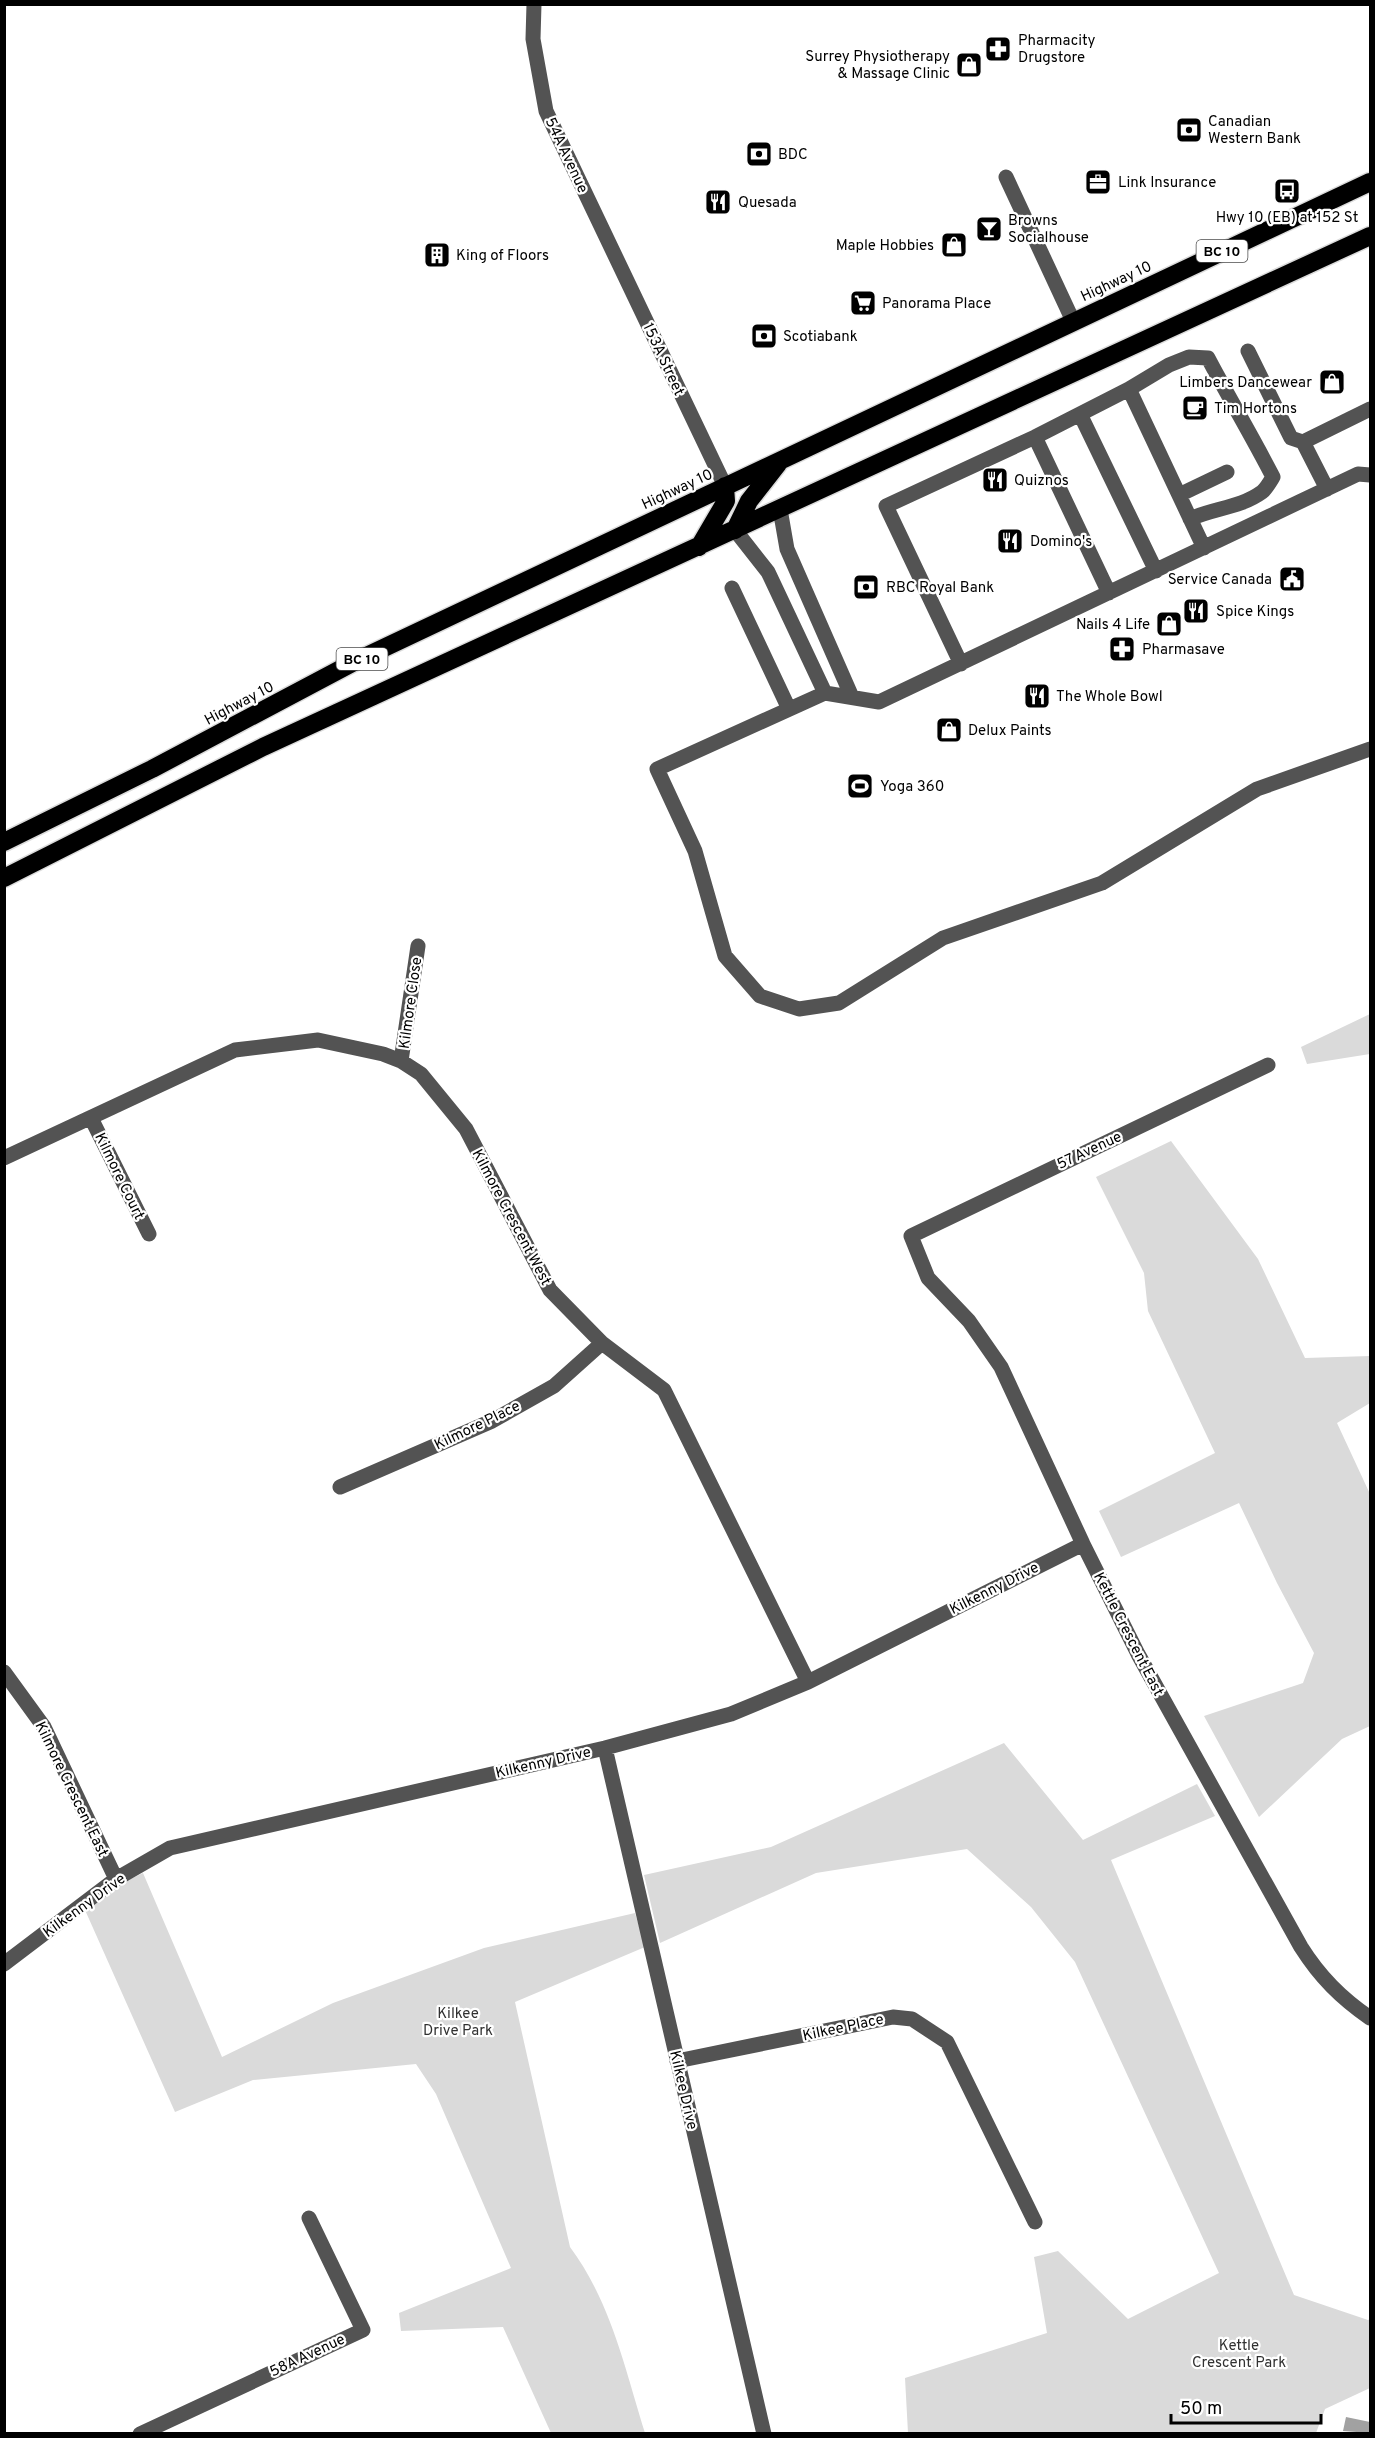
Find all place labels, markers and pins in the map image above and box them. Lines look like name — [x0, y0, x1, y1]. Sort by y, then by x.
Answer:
place label: Pharmacity Drugstore — [1018, 32, 1095, 68]
pharmacy icon: Pharmacity Drugstore — [983, 34, 1013, 64]
place label: Surrey Physiotherapy & Massage Clinic — [805, 48, 950, 84]
shop icon: Surrey Physiotherapy & Massage Clinic — [954, 50, 984, 80]
place label: Canadian Western Bank — [1208, 113, 1301, 149]
bank icon: Canadian Western Bank — [1174, 115, 1204, 145]
bank icon: BDC — [744, 139, 774, 169]
place label: BDC — [778, 146, 808, 165]
office icon: Link Insurance — [1083, 167, 1113, 197]
place label: Link Insurance — [1118, 174, 1216, 193]
bus stop icon: Hwy 10 (EB) at 152 St — [1272, 176, 1302, 206]
restaurant icon: Quesada — [703, 187, 733, 217]
place label: Quesada — [738, 194, 797, 213]
place label: Hwy 10 (EB) at 152 St — [1216, 209, 1358, 228]
place label: Browns Socialhouse — [1008, 212, 1089, 248]
bar icon: Browns Socialhouse — [974, 214, 1004, 244]
shop icon: Maple Hobbies — [939, 230, 969, 260]
place label: Maple Hobbies — [836, 237, 934, 256]
building icon: King of Floors — [422, 240, 452, 270]
place label: King of Floors — [456, 247, 549, 266]
supermarket icon: Panorama Place — [848, 288, 878, 318]
place label: Panorama Place — [882, 295, 991, 314]
bank icon: Scotiabank — [749, 321, 779, 351]
place label: Scotiabank — [783, 328, 858, 347]
shop icon: Limbers Dancewear — [1317, 367, 1347, 397]
place label: Limbers Dancewear — [1179, 374, 1312, 393]
cafe icon: Tim Hortons — [1180, 393, 1210, 423]
place label: Tim Hortons — [1214, 400, 1297, 419]
restaurant icon: Quiznos — [980, 465, 1010, 495]
place label: Quiznos — [1014, 472, 1069, 491]
restaurant icon: Domino's — [995, 526, 1025, 556]
place label: Domino's — [1030, 533, 1092, 552]
public building icon: Service Canada — [1277, 564, 1307, 594]
place label: Service Canada — [1168, 571, 1272, 590]
bank icon: RBC Royal Bank — [851, 572, 881, 602]
place label: RBC Royal Bank — [886, 579, 994, 598]
restaurant icon: Spice Kings — [1181, 596, 1211, 626]
place label: Spice Kings — [1216, 603, 1294, 622]
shop icon: Nails 4 Life — [1154, 609, 1184, 639]
place label: Nails 4 Life — [1076, 616, 1150, 635]
pharmacy icon: Pharmasave — [1107, 634, 1137, 664]
place label: Pharmasave — [1142, 641, 1225, 660]
restaurant icon: The Whole Bowl — [1022, 681, 1052, 711]
place label: The Whole Bowl — [1056, 688, 1163, 707]
shop icon: Delux Paints — [934, 715, 964, 745]
place label: Delux Paints — [968, 722, 1052, 741]
sports icon: Yoga 360 — [845, 771, 875, 801]
place label: Yoga 360 — [880, 778, 944, 797]

